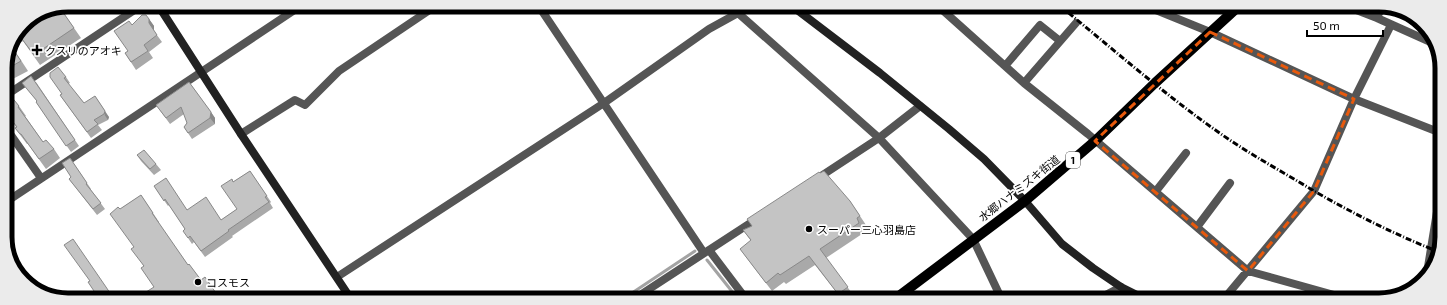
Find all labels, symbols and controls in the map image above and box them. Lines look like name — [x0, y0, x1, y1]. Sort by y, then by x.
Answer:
scale bar — [1307, 12, 1383, 38]
text: 50 m — [1313, 18, 1340, 32]
place label: クスリのアオキ — [45, 44, 122, 57]
marker: クスリのアオキ — [32, 45, 42, 55]
street label: 水郷ハナミズキ街道 — [976, 152, 1062, 224]
road number: 1 — [1066, 152, 1080, 168]
place label: スーパー三心羽島店 — [817, 223, 916, 236]
marker: スーパー三心羽島店 — [804, 224, 814, 234]
place label: コスモス — [206, 276, 250, 289]
marker: コスモス — [193, 277, 203, 287]

